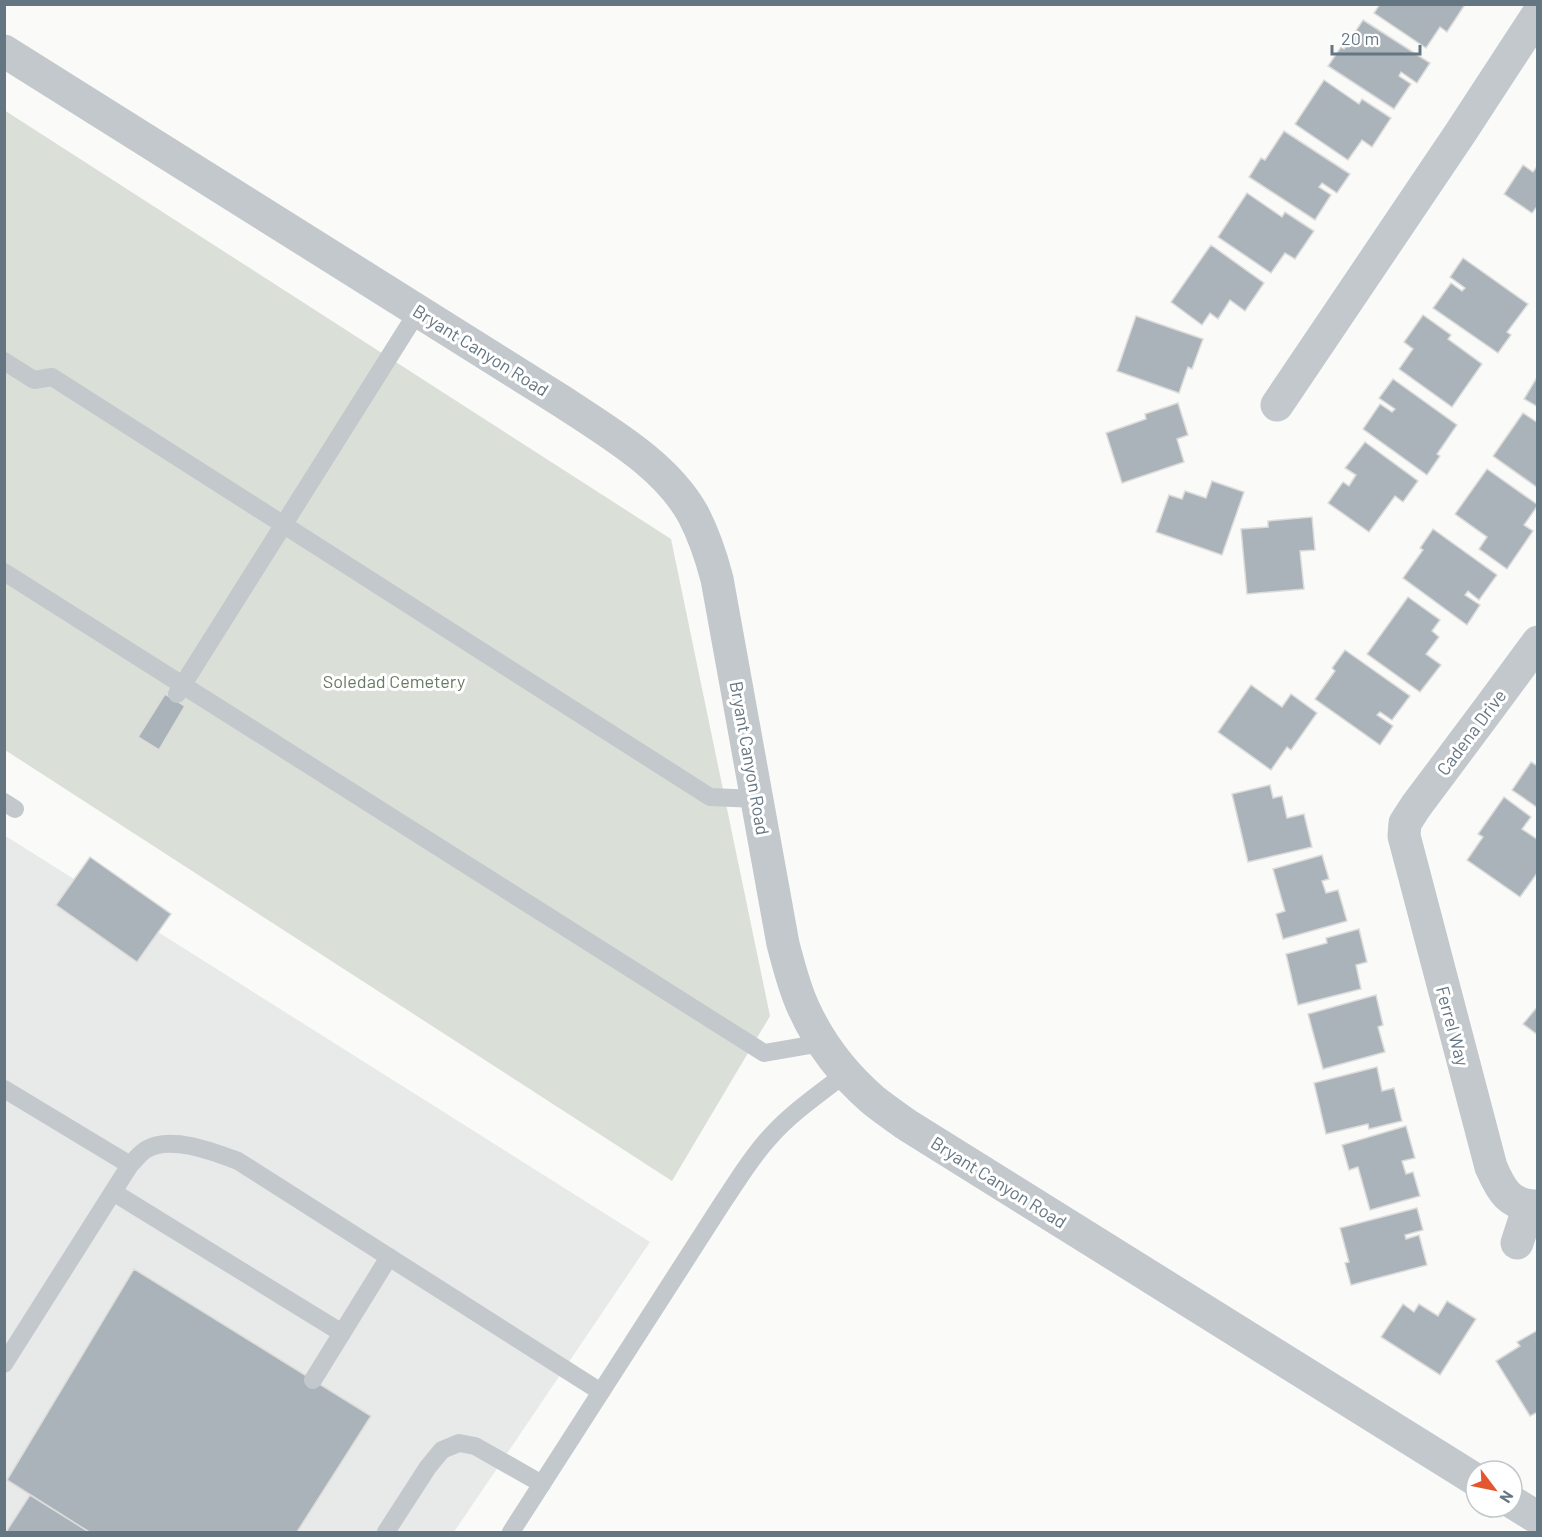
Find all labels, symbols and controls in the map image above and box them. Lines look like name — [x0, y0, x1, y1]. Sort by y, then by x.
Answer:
scale bar — [1332, 18, 1420, 56]
text: 20 m — [1341, 27, 1379, 49]
street label: Bryant Canyon Road — [409, 299, 553, 401]
park label: Soledad Cemetery — [323, 670, 465, 692]
street label: Bryant Canyon Road — [726, 679, 774, 837]
street label: Cadena Drive — [1432, 685, 1510, 779]
street label: Ferrel Way — [1432, 984, 1474, 1068]
street label: Bryant Canyon Road — [927, 1131, 1071, 1233]
north arrow — [1464, 1459, 1524, 1519]
text: N — [1496, 1488, 1518, 1507]

